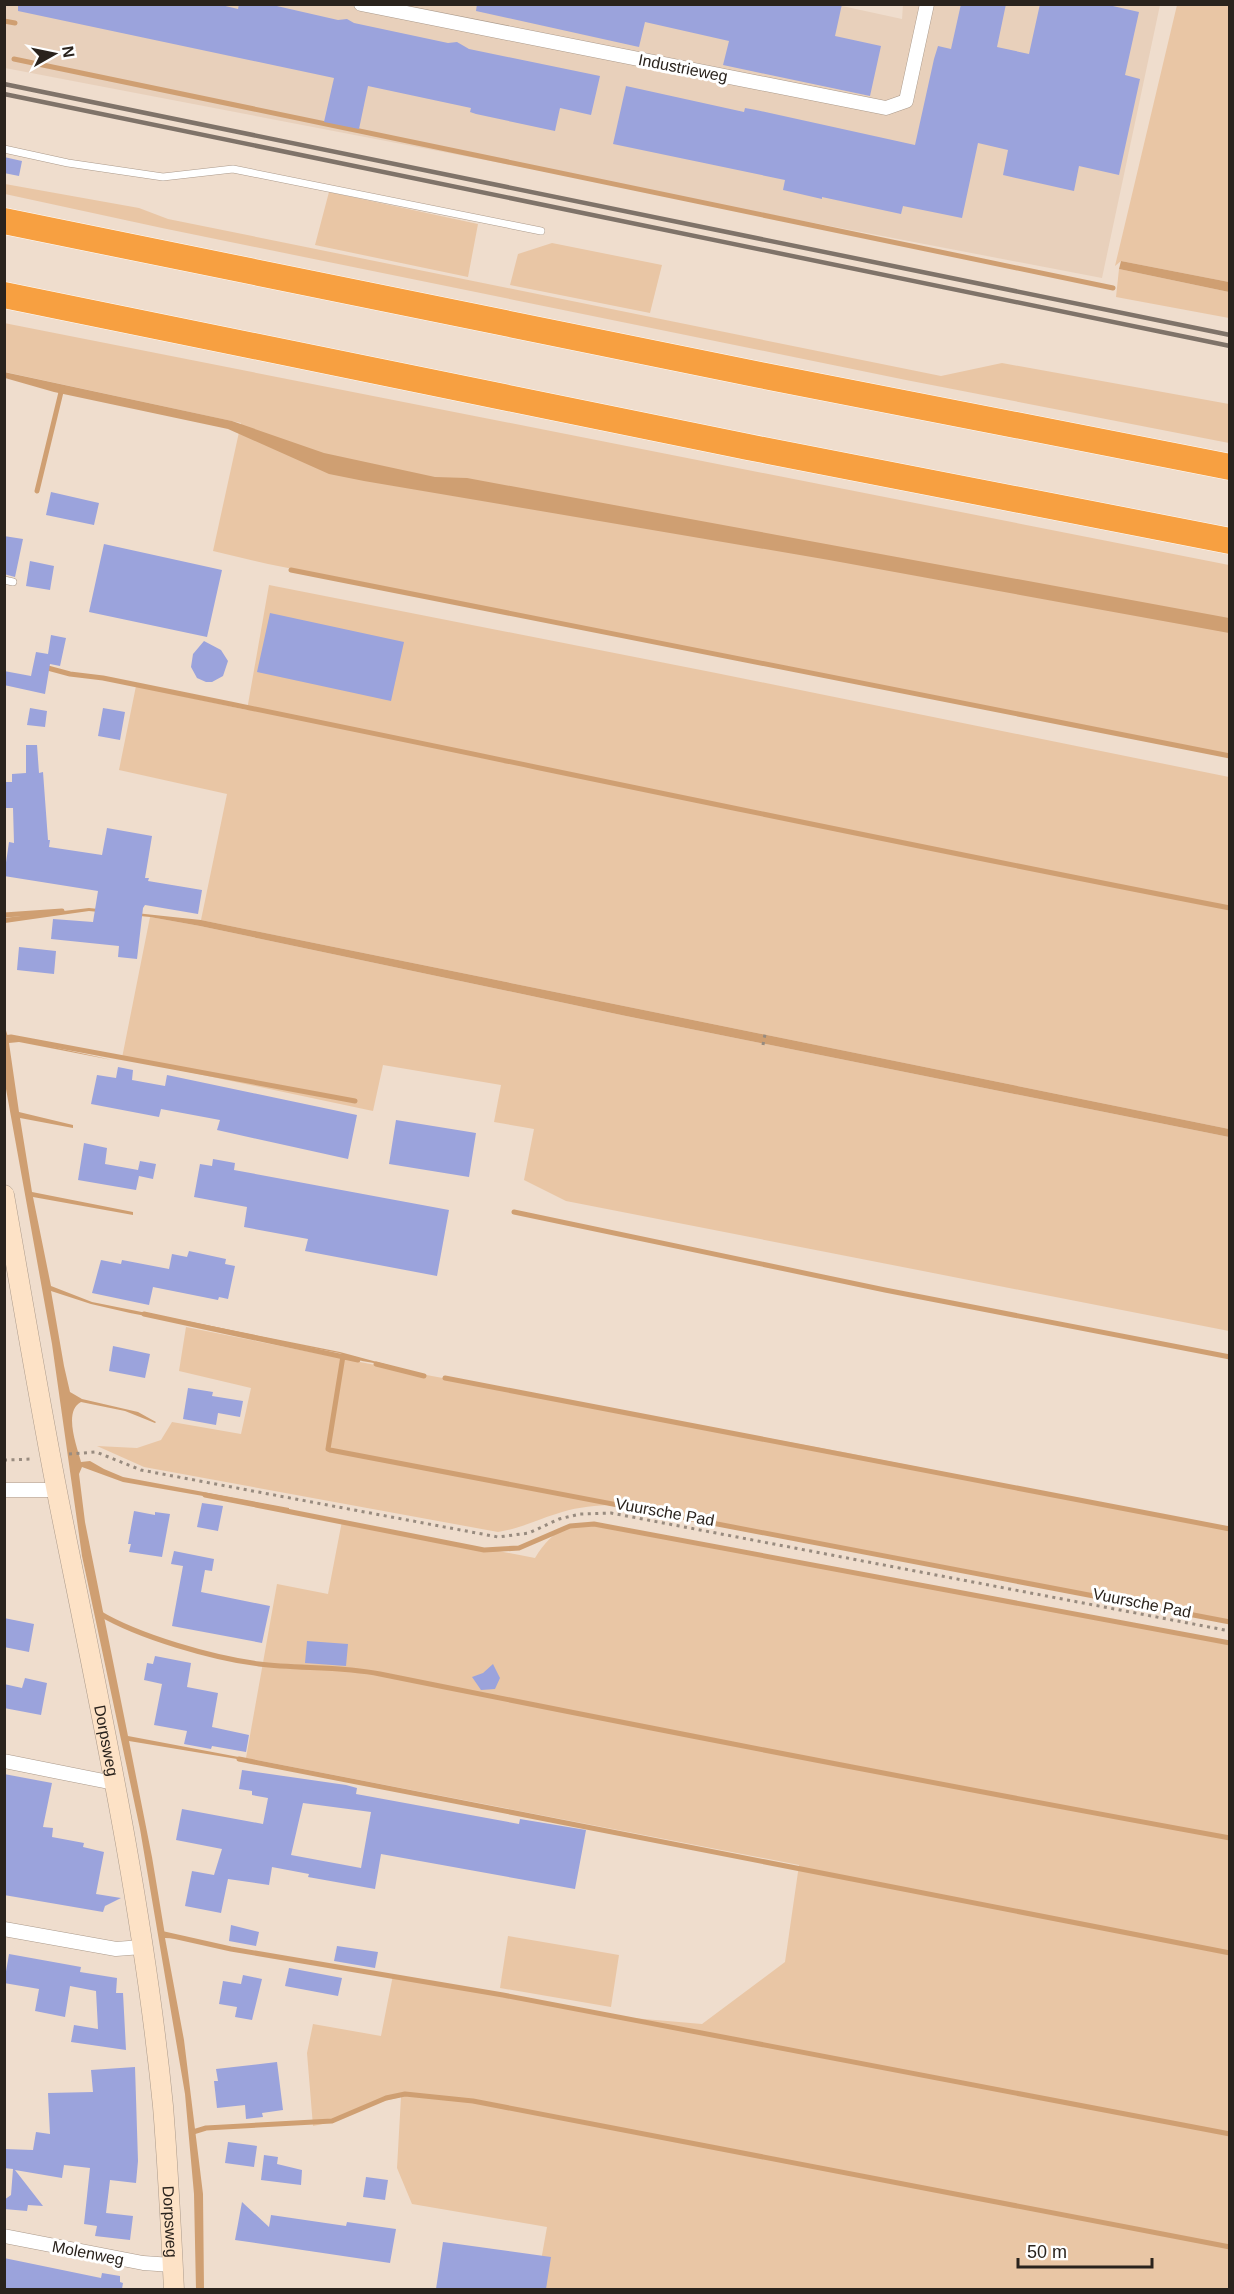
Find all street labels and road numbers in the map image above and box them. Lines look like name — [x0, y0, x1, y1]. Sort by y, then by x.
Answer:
street label: Industrieweg — [637, 51, 729, 85]
street label: Vuursche Pad — [614, 1495, 716, 1529]
street label: Vuursche Pad — [1091, 1585, 1193, 1621]
street label: Dorpsweg — [91, 1703, 122, 1777]
street label: Dorpsweg — [160, 2185, 181, 2258]
street label: Molenweg — [51, 2238, 125, 2268]

